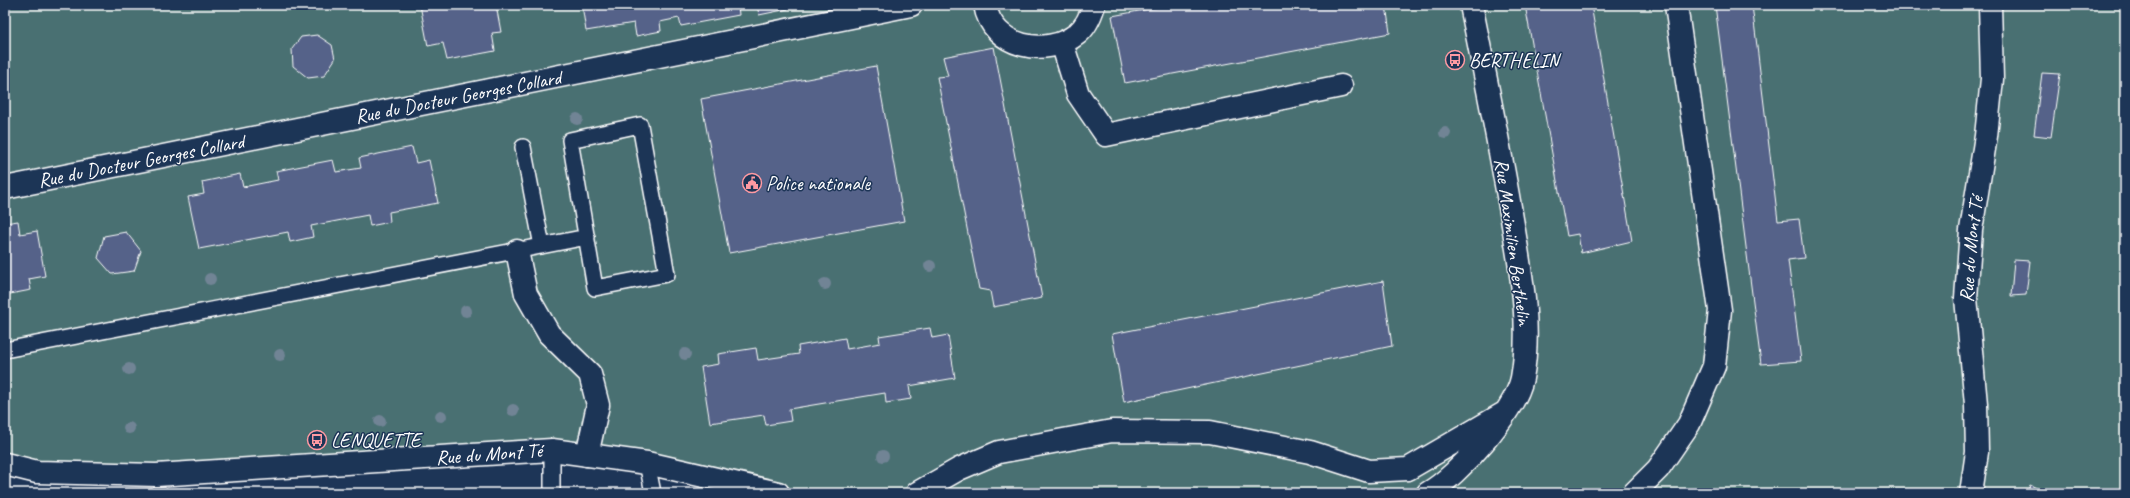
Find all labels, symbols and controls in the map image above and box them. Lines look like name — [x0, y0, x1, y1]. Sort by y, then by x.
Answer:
place label: BERTHELIN — [1469, 48, 1561, 73]
bus stop icon: BERTHELIN — [1444, 49, 1466, 71]
street label: Rue du Docteur Georges Collard — [353, 64, 566, 129]
street label: Rue du Docteur Georges Collard — [36, 128, 249, 193]
street label: Rue Maximilien Berthelin — [1489, 157, 1537, 328]
place label: Police nationale — [766, 171, 871, 196]
public building icon: Police nationale — [741, 172, 763, 194]
street label: Rue du Mont Té — [1953, 191, 1989, 303]
place label: LENQUETTE — [331, 428, 423, 453]
bus stop icon: LENQUETTE — [306, 429, 328, 451]
street label: Rue du Mont Té — [435, 438, 547, 470]

